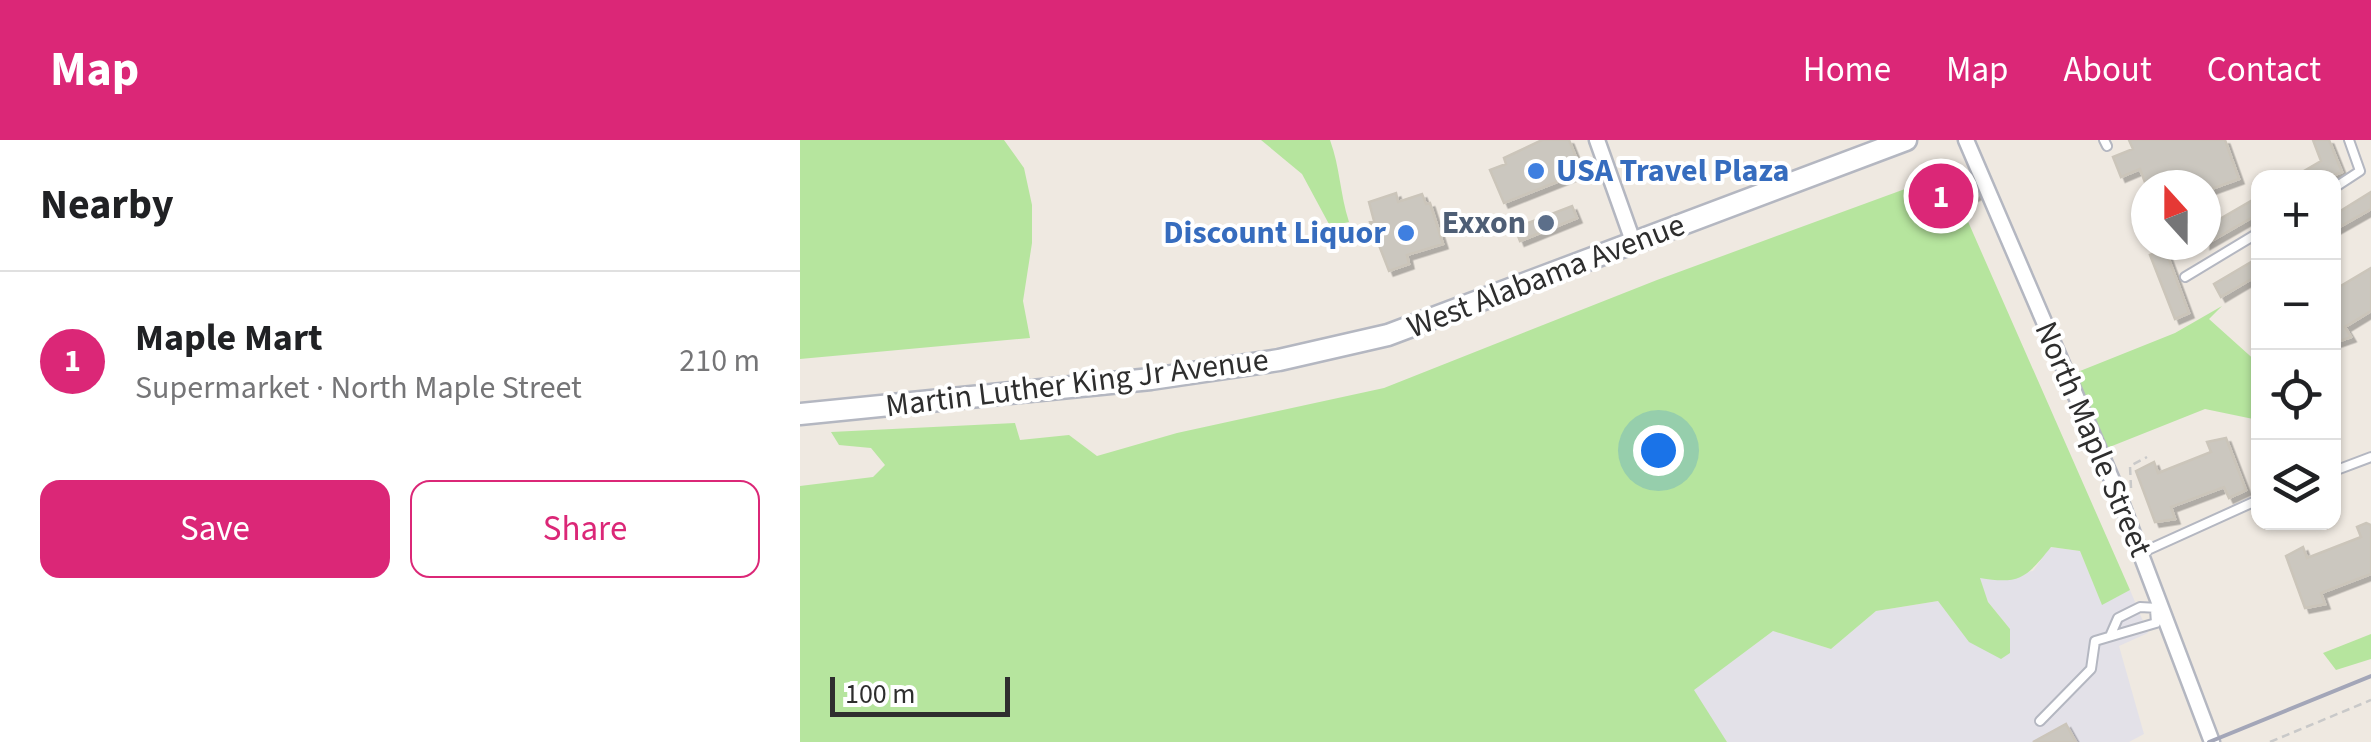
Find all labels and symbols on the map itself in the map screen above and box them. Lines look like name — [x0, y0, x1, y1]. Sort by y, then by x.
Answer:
place label: USA Travel Plaza — [1556, 148, 1789, 194]
pin: 1 — [1908, 158, 1974, 234]
marker: USA Travel Plaza — [1525, 160, 1547, 182]
north arrow — [2131, 170, 2221, 260]
place label: Exxon — [1442, 200, 1526, 246]
street label: West Alabama Avenue — [1401, 202, 1691, 350]
place label: Discount Liquor — [1163, 210, 1386, 256]
marker: Exxon — [1535, 212, 1557, 234]
marker: Discount Liquor — [1395, 222, 1417, 244]
street label: North Maple Street — [2023, 314, 2163, 564]
street label: Martin Luther King Jr Avenue — [883, 337, 1271, 429]
your location — [1633, 425, 1684, 476]
scale bar — [830, 672, 1010, 716]

